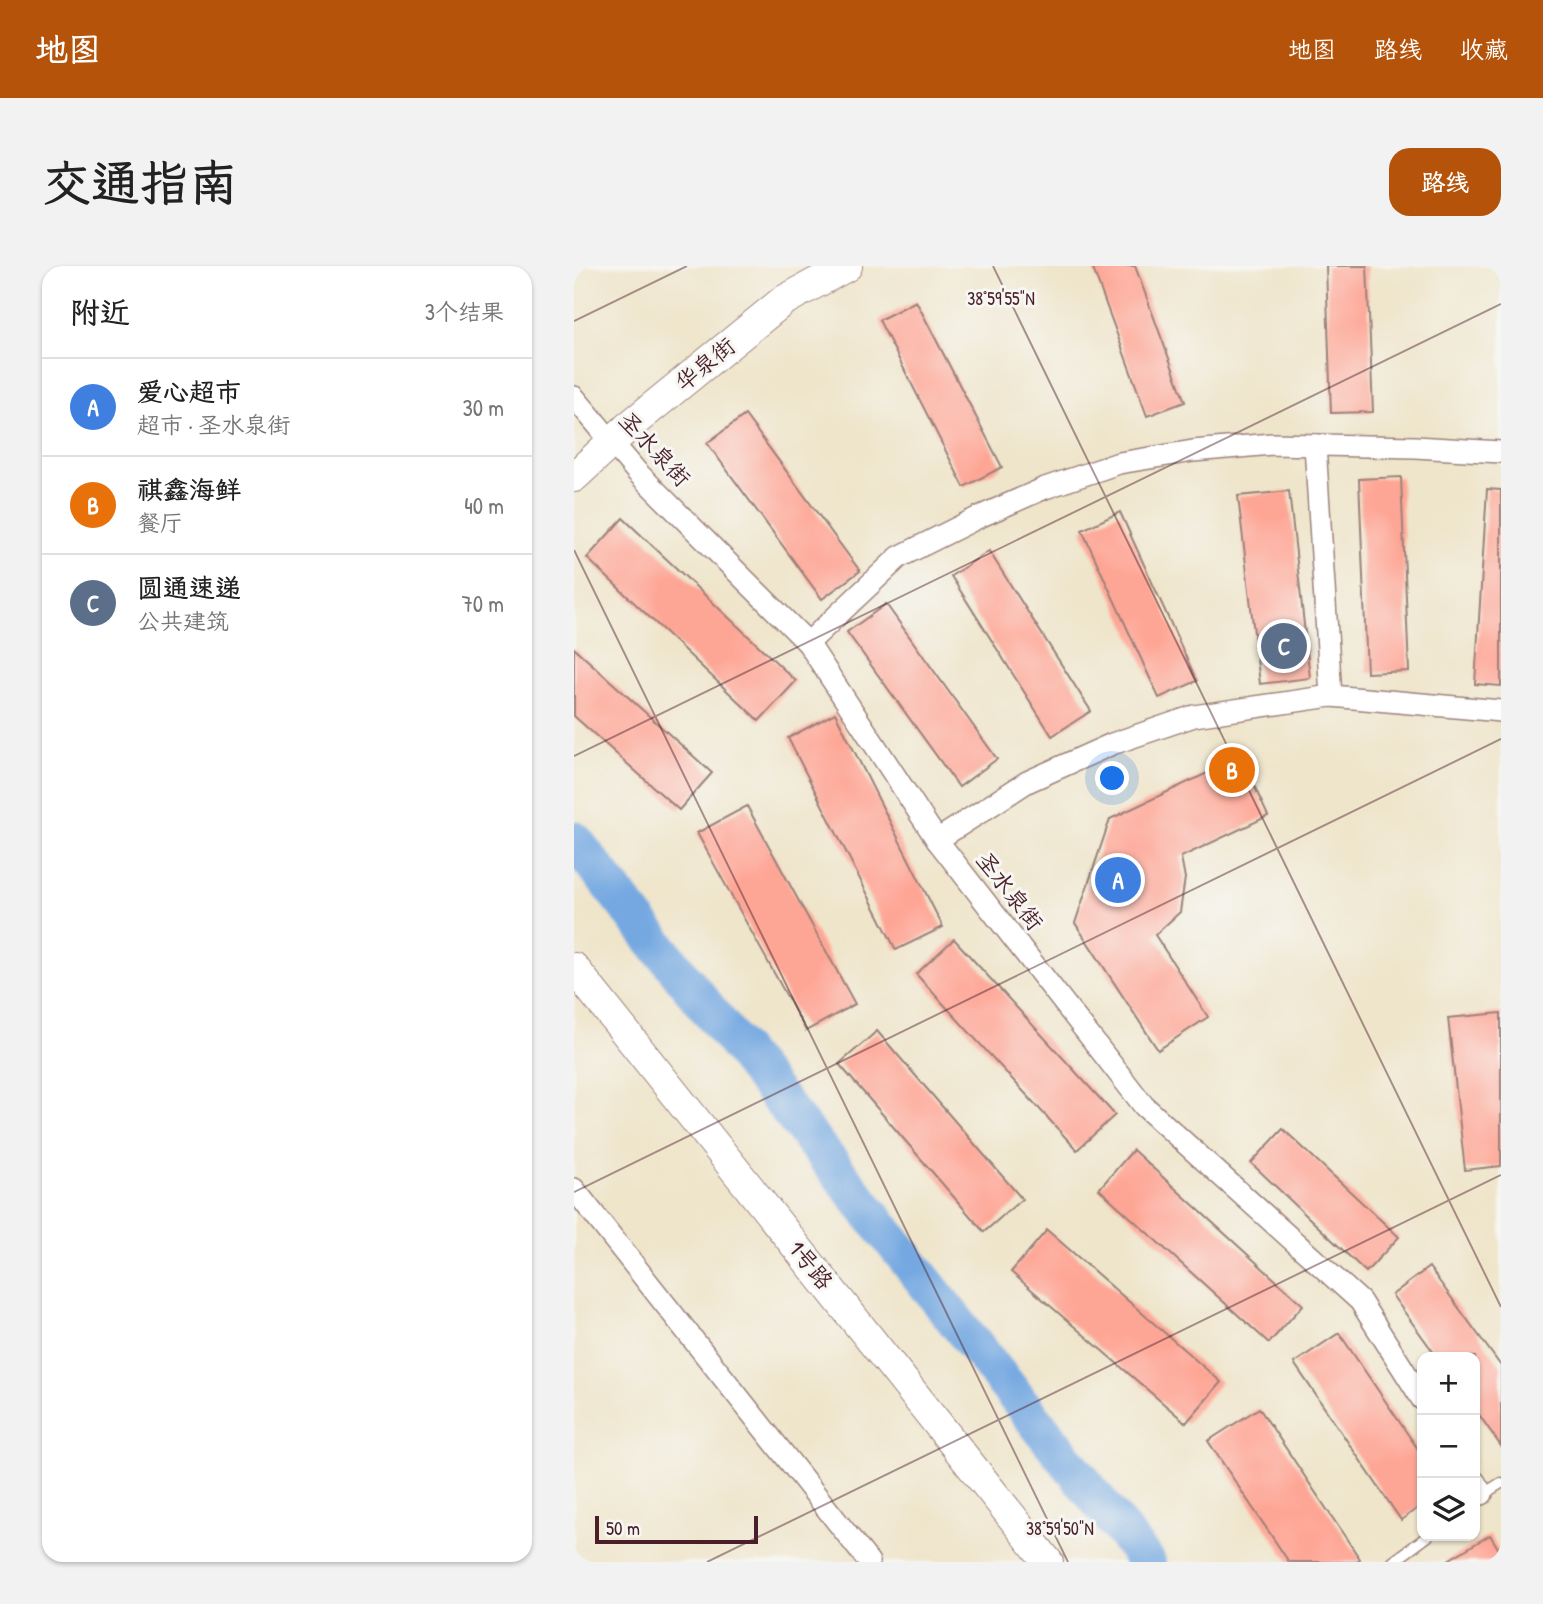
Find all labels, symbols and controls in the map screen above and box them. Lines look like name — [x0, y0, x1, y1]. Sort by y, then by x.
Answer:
text: 地图 — [35, 27, 101, 71]
text: 地图 — [1288, 33, 1336, 65]
text: 路线 — [1374, 33, 1422, 65]
text: 收藏 — [1460, 33, 1508, 65]
button: 路线 — [1389, 148, 1501, 216]
text: 交通指南 — [42, 149, 238, 215]
text: 38°59'55"N — [967, 286, 1035, 311]
text: 附近 — [70, 292, 130, 332]
text: 3个结果 — [425, 296, 504, 327]
street label: 华泉街 — [668, 330, 741, 397]
text: 爱心超市 — [137, 374, 241, 409]
text: A — [87, 392, 99, 423]
text: 30 m — [462, 392, 504, 423]
street label: 圣水泉街 — [613, 404, 698, 493]
text: 超市 · 圣水泉街 — [137, 409, 290, 440]
text: 祺鑫海鲜 — [137, 472, 241, 507]
text: B — [87, 490, 99, 521]
text: 40 m — [464, 490, 504, 521]
text: 餐厅 — [137, 507, 183, 538]
text: 圆通速递 — [137, 570, 241, 605]
text: C — [87, 588, 99, 619]
text: 70 m — [461, 588, 504, 619]
text: 公共建筑 — [137, 605, 229, 636]
pin: C — [1261, 620, 1307, 672]
pin: B — [1209, 744, 1255, 796]
your location — [1095, 761, 1129, 795]
street label: 圣水泉街 — [970, 845, 1051, 936]
pin: A — [1095, 854, 1141, 906]
street label: 1号路 — [782, 1234, 841, 1296]
map controls — [1417, 1352, 1480, 1541]
button: + — [1417, 1352, 1480, 1415]
button: − — [1417, 1415, 1480, 1478]
button: layers — [1417, 1478, 1480, 1541]
scale bar — [595, 1513, 758, 1545]
text: 50 m — [606, 1515, 640, 1541]
text: 38°59'50"N — [1026, 1516, 1094, 1541]

